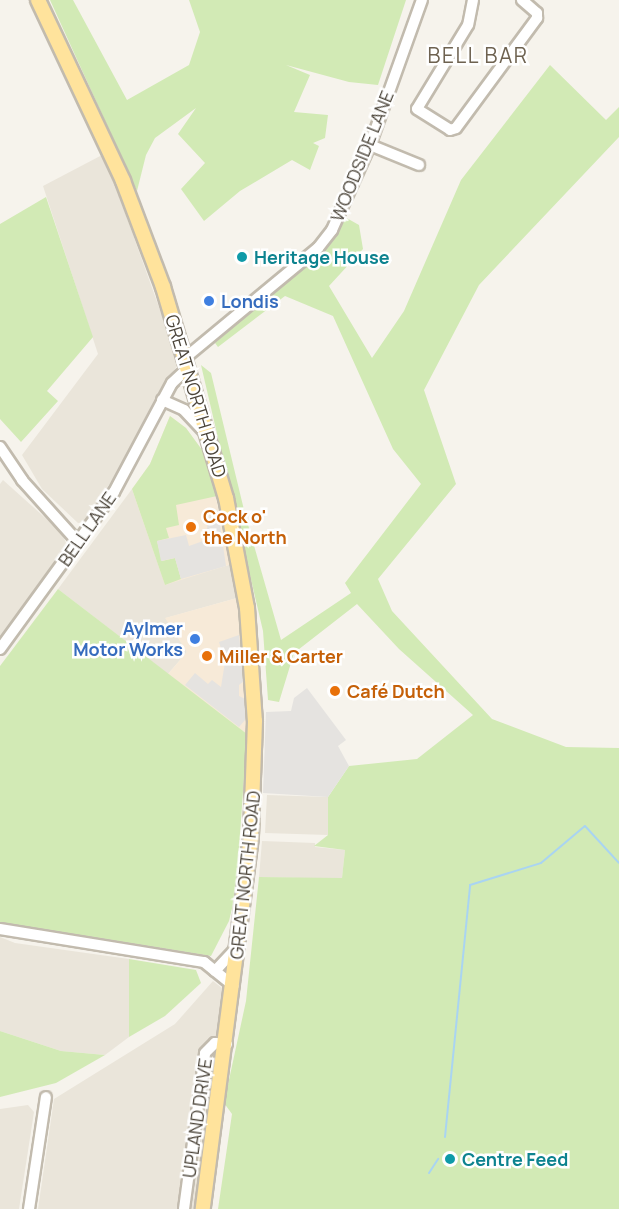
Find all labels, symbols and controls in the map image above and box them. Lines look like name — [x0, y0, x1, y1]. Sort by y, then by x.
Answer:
district label: BELL BAR — [427, 42, 529, 68]
street label: WOODSIDE LANE — [326, 88, 398, 224]
place label: Heritage House — [254, 246, 390, 268]
marker: Heritage House — [235, 250, 249, 264]
place label: Londis — [221, 290, 279, 312]
marker: Londis — [202, 294, 216, 308]
street label: GREAT NORTH ROAD — [161, 312, 231, 480]
street label: BELL LANE — [53, 487, 121, 571]
place label: Cock o' the North — [203, 506, 287, 548]
marker: Cock o' the North — [184, 520, 198, 534]
place label: Aylmer Motor Works — [73, 618, 183, 660]
marker: Aylmer Motor Works — [188, 632, 202, 646]
place label: Miller & Carter — [219, 645, 343, 667]
marker: Miller & Carter — [200, 649, 214, 663]
place label: Café Dutch — [347, 680, 445, 702]
marker: Café Dutch — [328, 684, 342, 698]
street label: GREAT NORTH ROAD — [225, 789, 265, 961]
street label: UPLAND DRIVE — [178, 1057, 216, 1179]
place label: Centre Feed — [462, 1148, 568, 1170]
marker: Centre Feed — [443, 1152, 457, 1166]

